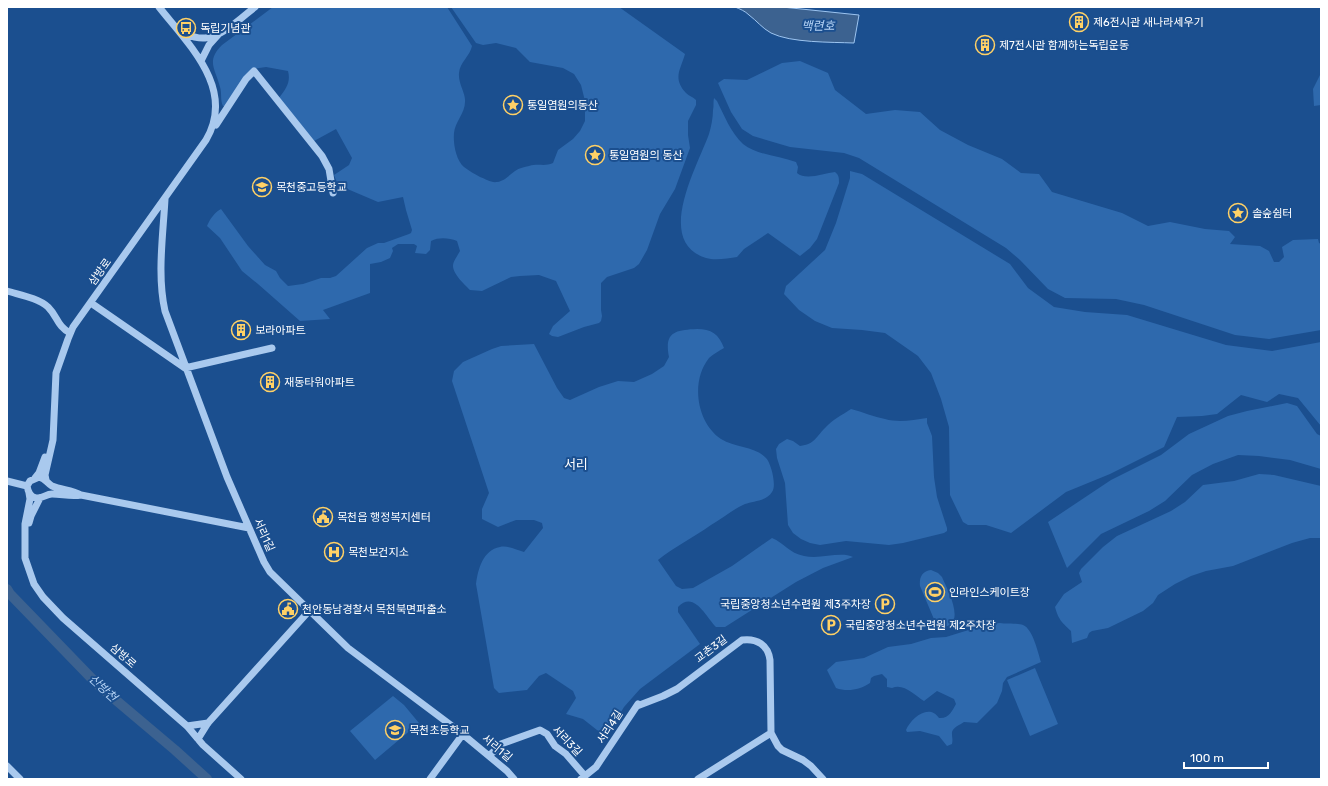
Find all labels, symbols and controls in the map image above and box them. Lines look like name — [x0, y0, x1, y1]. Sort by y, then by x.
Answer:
building icon: 제6전시관 새나라세우기 — [1068, 11, 1090, 33]
place label: 제6전시관 새나라세우기 — [1093, 16, 1204, 29]
bus stop icon: 독립기념관 — [175, 17, 197, 39]
water label: 백련호 — [801, 19, 836, 33]
place label: 독립기념관 — [200, 22, 251, 35]
building icon: 제7전시관 함께하는독립운동 — [974, 34, 996, 56]
place label: 제7전시관 함께하는독립운동 — [999, 39, 1129, 52]
place icon: 통일염원의동산 — [502, 94, 524, 116]
place label: 통일염원의동산 — [527, 99, 598, 112]
place icon: 통일염원의 동산 — [584, 144, 606, 166]
place label: 통일염원의 동산 — [609, 149, 683, 162]
school or university icon: 목천중고등학교 — [251, 176, 273, 198]
place label: 목천중고등학교 — [276, 181, 347, 194]
place icon: 솔숲쉼터 — [1227, 202, 1249, 224]
place label: 솔숲쉼터 — [1252, 207, 1292, 220]
street label: 삼방로 — [86, 256, 114, 288]
building icon: 보라아파트 — [230, 319, 252, 341]
place label: 보라아파트 — [255, 324, 306, 337]
building icon: 재동타워아파트 — [259, 371, 281, 393]
place label: 재동타워아파트 — [284, 376, 355, 389]
district label: 서리 — [564, 457, 588, 472]
public building icon: 목천읍 행정복지센터 — [312, 506, 334, 528]
place label: 목천읍 행정복지센터 — [337, 511, 431, 524]
street label: 서리1길 — [251, 516, 277, 554]
hospital icon: 목천보건지소 — [323, 541, 345, 563]
place label: 목천보건지소 — [348, 546, 409, 559]
sports icon: 인라인스케이트장 — [924, 581, 946, 603]
place label: 인라인스케이트장 — [949, 586, 1030, 599]
parking icon: 국립중앙청소년수련원 제3주차장 — [874, 593, 896, 615]
public building icon: 천안동남경찰서 목천북면파출소 — [277, 598, 299, 620]
place label: 국립중앙청소년수련원 제3주차장 — [720, 598, 871, 611]
place label: 천안동남경찰서 목천북면파출소 — [302, 603, 446, 616]
parking icon: 국립중앙청소년수련원 제2주차장 — [820, 614, 842, 636]
place label: 국립중앙청소년수련원 제2주차장 — [845, 619, 996, 632]
street label: 교촌3길 — [692, 633, 730, 665]
street label: 삼방로 — [107, 641, 139, 671]
water label: 산방천 — [86, 672, 121, 706]
street label: 서리4길 — [594, 708, 626, 746]
school or university icon: 목천초등학교 — [384, 719, 406, 741]
street label: 서리3길 — [549, 723, 585, 759]
place label: 목천초등학교 — [409, 724, 470, 737]
street label: 서리1길 — [479, 732, 515, 764]
scale bar — [1184, 744, 1268, 770]
text: 100 m — [1190, 751, 1224, 765]

